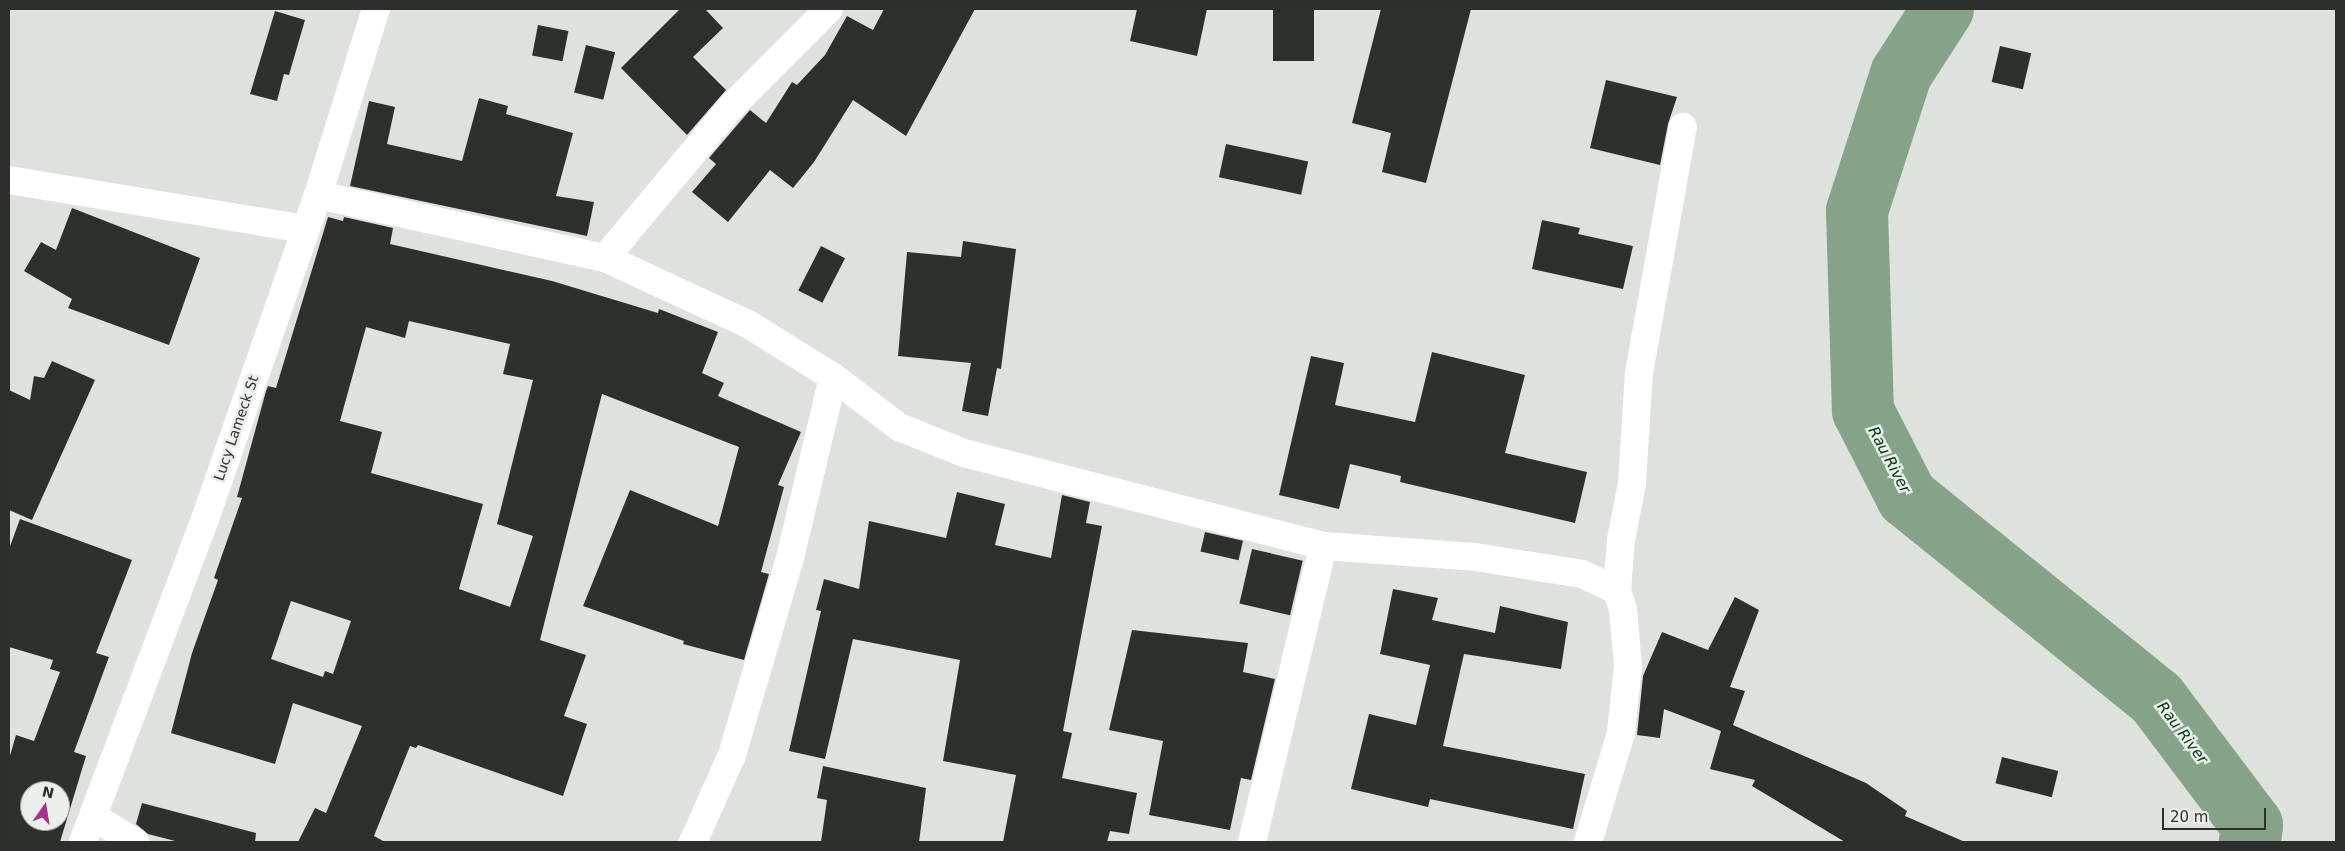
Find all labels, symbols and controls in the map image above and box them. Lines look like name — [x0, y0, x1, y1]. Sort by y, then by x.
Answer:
street label: Lucy Lameck St — [210, 373, 262, 483]
water label: Rau River — [1864, 424, 1914, 496]
water label: Rau River — [2153, 699, 2211, 767]
north arrow — [20, 781, 70, 831]
text: N — [41, 783, 56, 801]
scale bar — [2165, 798, 2269, 830]
text: 20 m — [2170, 808, 2208, 826]

